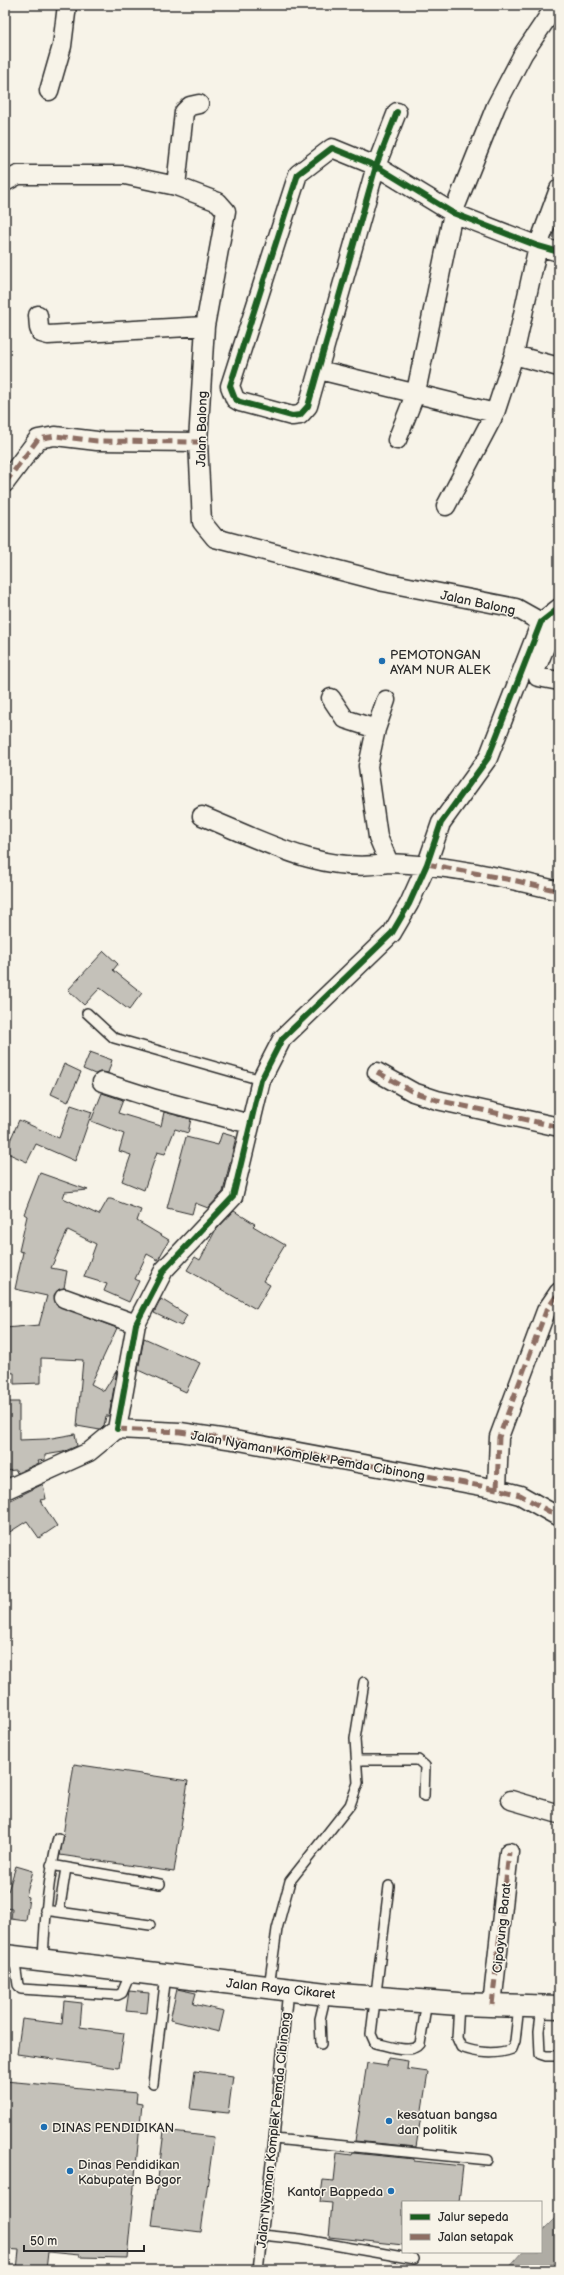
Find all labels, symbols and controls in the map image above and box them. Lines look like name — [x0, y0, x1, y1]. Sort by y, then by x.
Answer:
street label: Jalan Balong — [193, 391, 211, 467]
street label: Jalan Balong — [439, 587, 517, 619]
place label: PEMOTONGAN AYAM NUR ALEK — [390, 647, 491, 678]
marker: PEMOTONGAN AYAM NUR ALEK — [377, 656, 387, 666]
street label: Jalan Nyaman Komplek Pemda Cibinong — [190, 1427, 426, 1484]
street label: Cipayung Barat — [489, 1882, 515, 1974]
street label: Jalan Raya Cikaret — [225, 1975, 336, 2003]
street label: Jalan Nyaman Komplek Pemda Cibinong — [254, 2011, 294, 2249]
place label: kesatuan bangsa dan politik — [397, 2107, 497, 2138]
marker: kesatuan bangsa dan politik — [384, 2116, 394, 2126]
place label: DINAS PENDIDIKAN — [52, 2120, 174, 2136]
marker: DINAS PENDIDIKAN — [39, 2122, 49, 2132]
place label: Dinas Pendidikan Kabupaten Bogor — [78, 2157, 181, 2188]
marker: Dinas Pendidikan Kabupaten Bogor — [65, 2166, 75, 2176]
place label: Kantor Bappeda — [287, 2184, 383, 2200]
marker: Kantor Bappeda — [386, 2186, 396, 2196]
legend — [402, 2201, 542, 2253]
text: Jalur sepeda — [438, 2210, 509, 2225]
scale bar — [24, 2227, 144, 2253]
text: Jalan setapak — [438, 2230, 513, 2245]
text: 50 m — [30, 2234, 57, 2249]

